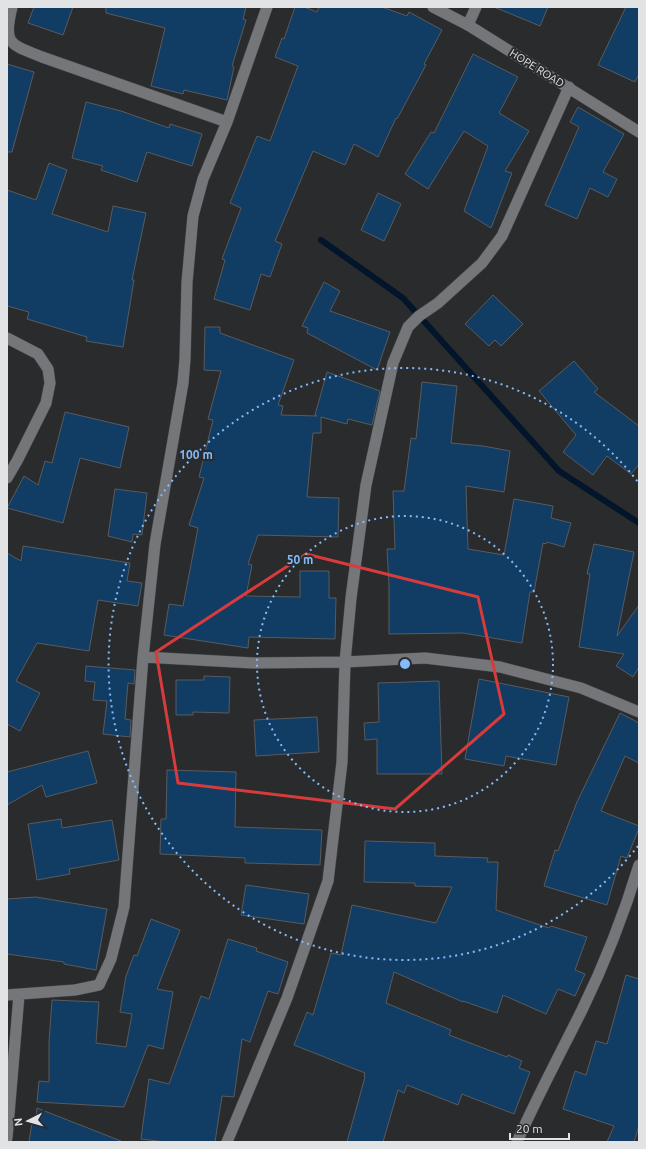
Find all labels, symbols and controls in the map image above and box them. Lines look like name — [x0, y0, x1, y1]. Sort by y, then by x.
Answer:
street label: HOPE ROAD — [508, 47, 567, 90]
text: 100 m — [179, 448, 213, 461]
text: 50 m — [287, 553, 313, 566]
centre of rings — [398, 657, 412, 671]
north arrow — [8, 1101, 48, 1141]
scale bar — [510, 1115, 569, 1141]
text: N — [12, 1117, 24, 1127]
text: 20 m — [516, 1122, 543, 1135]

